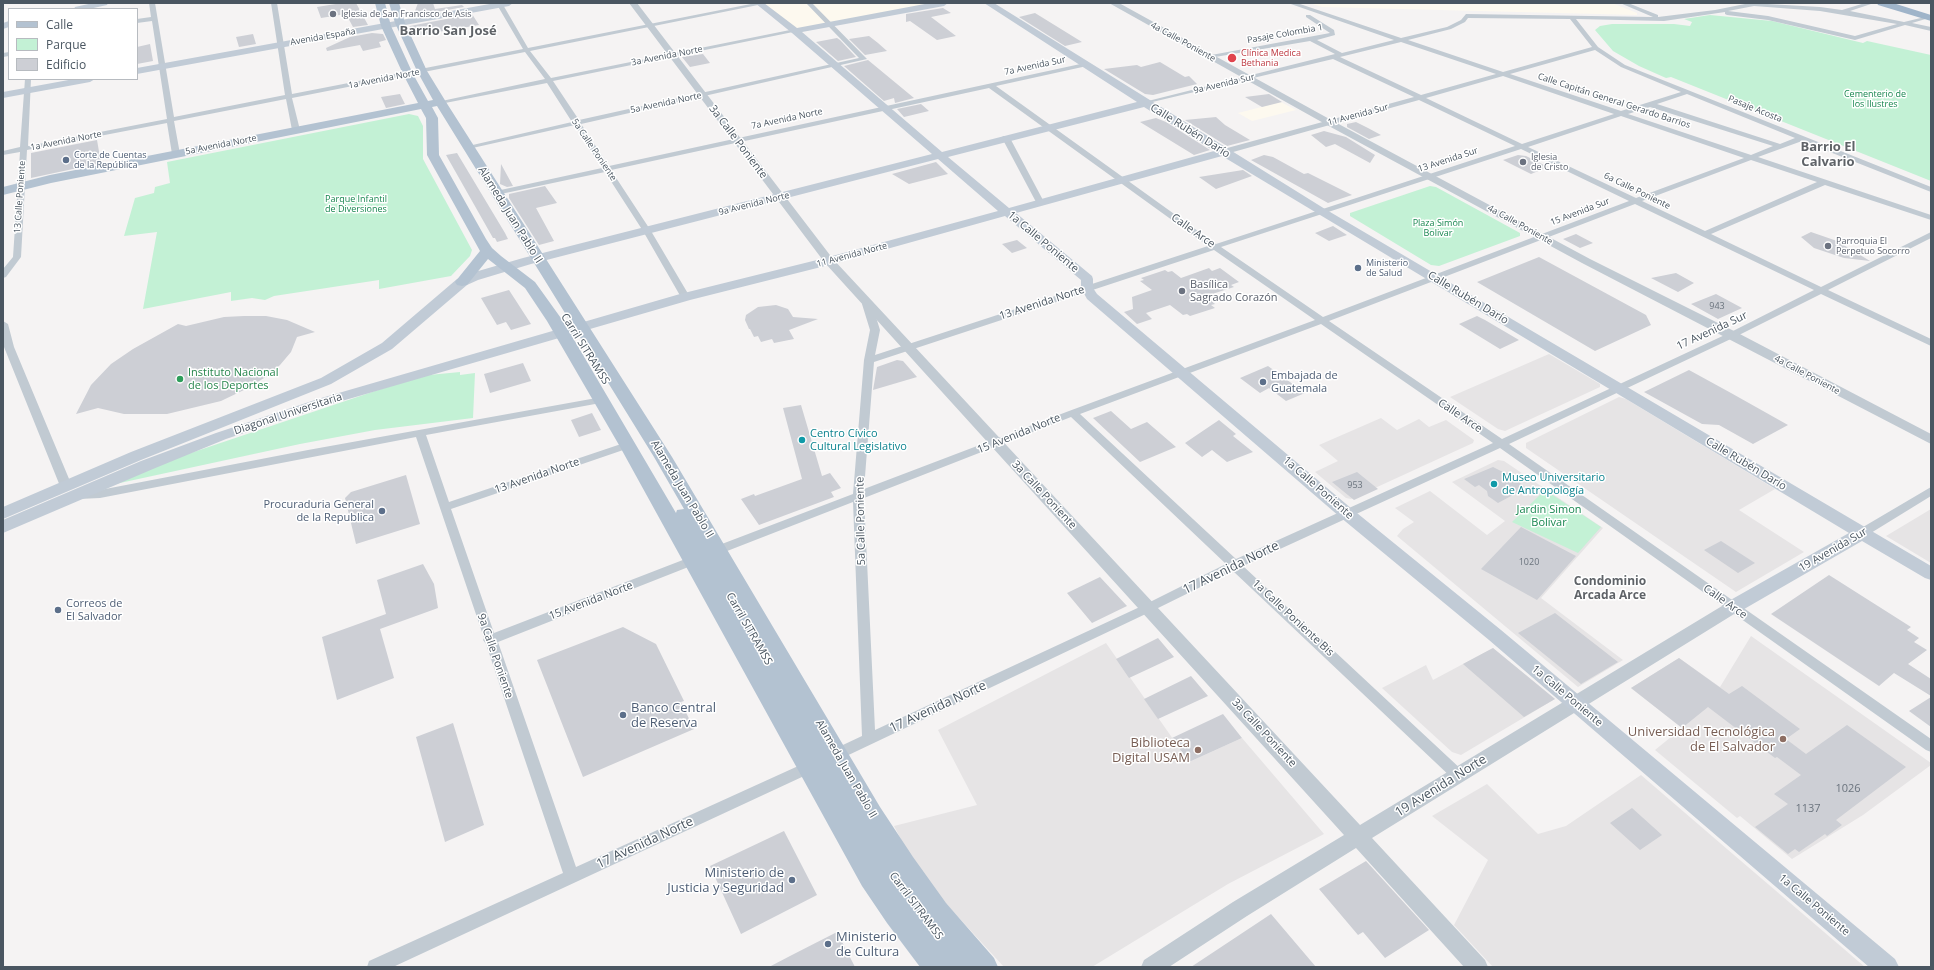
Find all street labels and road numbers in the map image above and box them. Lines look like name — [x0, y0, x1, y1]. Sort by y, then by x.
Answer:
street label: 4a Calle Poniente — [1149, 20, 1217, 64]
street label: Pasaje Colombia 1 — [1246, 22, 1324, 46]
street label: Avenida España — [289, 26, 357, 48]
street label: 3a Avenida Norte — [630, 44, 704, 68]
street label: 7a Avenida Sur — [1003, 54, 1067, 78]
street label: 1a Avenida Norte — [347, 67, 421, 91]
street label: Calle Capitán General Gerardo Barrios — [1536, 71, 1692, 131]
street label: 9a Avenida Sur — [1192, 72, 1256, 96]
street label: 5a Avenida Norte — [629, 90, 703, 116]
street label: Pasaje Acosta — [1726, 93, 1784, 125]
street label: Calle Rubén Darío — [1148, 101, 1232, 161]
street label: 11 Avenida Sur — [1326, 102, 1390, 128]
street label: 3a Calle Poniente — [706, 103, 770, 181]
street label: 7a Avenida Norte — [750, 106, 824, 132]
street label: 5a Calle Poniente — [569, 117, 619, 183]
street label: 1a Avenida Norte — [29, 129, 103, 153]
street label: 5a Avenida Norte — [184, 133, 258, 157]
street label: 13 Avenida Sur — [1417, 145, 1479, 175]
street label: 13 Calle Poniente — [12, 160, 28, 234]
street label: Alameda Juan Pablo II — [475, 164, 545, 266]
street label: 6a Calle Poniente — [1602, 170, 1672, 212]
street label: 9a Avenida Norte — [718, 190, 790, 218]
street label: 15 Avenida Sur — [1549, 196, 1611, 228]
street label: 4a Calle Poniente — [1486, 203, 1554, 247]
street label: 1a Calle Poniente — [1005, 208, 1081, 276]
street label: Calle Arce — [1169, 211, 1217, 251]
street label: 11 Avenida Norte — [816, 240, 888, 270]
street label: Calle Rubén Darío — [1425, 269, 1511, 327]
street label: 13 Avenida Norte — [998, 283, 1086, 323]
street label: 17 Avenida Sur — [1675, 309, 1749, 353]
street label: Carril SITRAMSS — [558, 311, 612, 387]
street label: 4a Calle Poniente — [1772, 353, 1842, 397]
street label: Diagonal Universitaria — [232, 390, 344, 438]
street label: Calle Arce — [1435, 396, 1485, 436]
street label: 15 Avenida Norte — [975, 411, 1063, 457]
street label: Calle Rubén Darío — [1703, 435, 1789, 493]
street label: Alameda Juan Pablo II — [648, 438, 716, 540]
street label: 1a Calle Poniente — [1280, 454, 1356, 522]
street label: 13 Avenida Norte — [493, 455, 581, 497]
street label: 3a Calle Poniente — [1009, 458, 1079, 532]
street label: 5a Calle Poniente — [854, 477, 868, 565]
street label: 19 Avenida Sur — [1797, 525, 1869, 575]
street label: 17 Avenida Norte — [1180, 538, 1282, 598]
street label: 1a Calle Poniente Bis — [1249, 577, 1337, 659]
street label: 15 Avenida Norte — [547, 579, 635, 623]
street label: Calle Arce — [1701, 582, 1749, 622]
street label: Carril SITRAMSS — [723, 590, 775, 668]
street label: 9a Calle Poniente — [474, 612, 516, 700]
street label: 1a Calle Poniente — [1529, 662, 1605, 730]
street label: 17 Avenida Norte — [887, 678, 989, 736]
street label: 3a Calle Poniente — [1229, 696, 1299, 770]
street label: Alameda Juan Pablo II — [812, 718, 880, 820]
street label: 19 Avenida Norte — [1392, 752, 1490, 820]
street label: 17 Avenida Norte — [594, 814, 696, 872]
street label: Carril SITRAMSS — [886, 870, 946, 942]
street label: 1a Calle Poniente — [1776, 871, 1852, 939]

